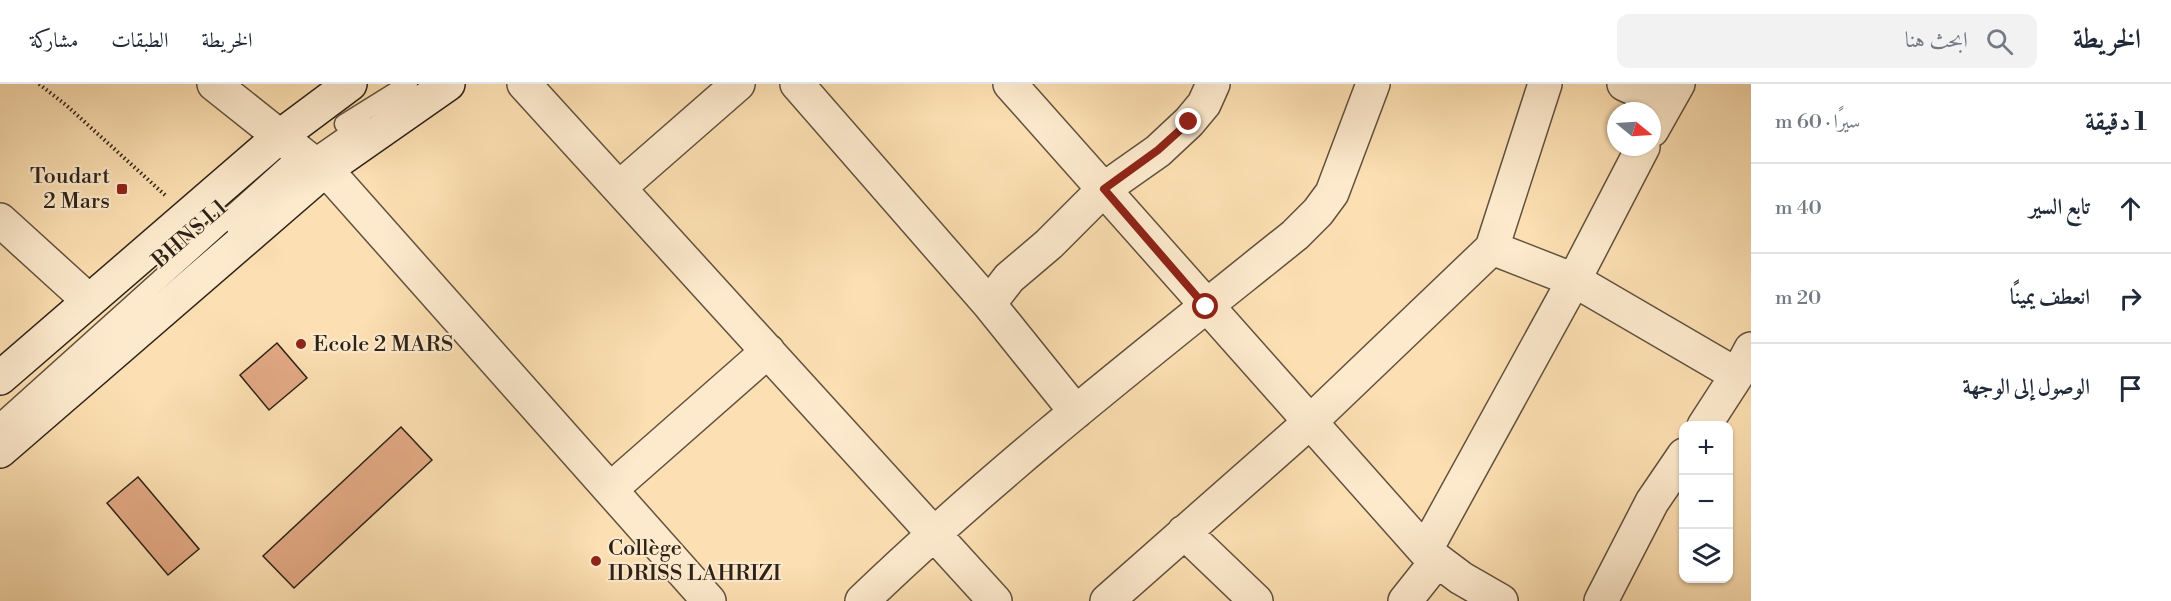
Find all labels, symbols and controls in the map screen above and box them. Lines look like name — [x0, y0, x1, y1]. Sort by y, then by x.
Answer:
search box — [1617, 14, 2037, 68]
text: الخريطة — [2073, 22, 2141, 57]
icon: search — [1983, 25, 2016, 58]
text: ابحث هنا — [1905, 27, 1968, 54]
text: مشاركة — [30, 28, 78, 54]
text: الطبقات — [111, 28, 168, 54]
text: الخريطة — [201, 28, 253, 54]
north arrow — [1607, 102, 1661, 156]
text: 1 دقيقة — [2085, 106, 2147, 138]
route end — [1175, 108, 1201, 134]
text: سيرًا · 60 m — [1775, 110, 1860, 135]
place label: Toudart 2 Mars — [30, 163, 110, 215]
marker: Toudart 2 Mars — [115, 182, 129, 196]
icon: ahead — [2114, 192, 2147, 225]
street label: BHNS L1 — [146, 194, 233, 275]
text: تابع السير — [2029, 194, 2090, 221]
text: 40 m — [1775, 196, 1822, 221]
icon: right — [2114, 282, 2147, 315]
text: انعطف يمينًا — [2010, 284, 2090, 311]
text: 20 m — [1775, 286, 1821, 311]
route start — [1192, 293, 1218, 319]
place label: Ecole 2 MARS — [313, 331, 453, 358]
marker: Ecole 2 MARS — [294, 337, 308, 351]
icon: arrive — [2114, 372, 2147, 405]
text: الوصول إلى الوجهة — [1962, 374, 2090, 401]
map controls — [1679, 421, 1733, 583]
button: + — [1679, 421, 1733, 475]
button: − — [1679, 475, 1733, 529]
button: layers — [1679, 529, 1733, 583]
place label: Collège IDRISS LAHRIZI — [608, 535, 782, 587]
marker: Collège IDRISS LAHRIZI — [589, 554, 603, 568]

